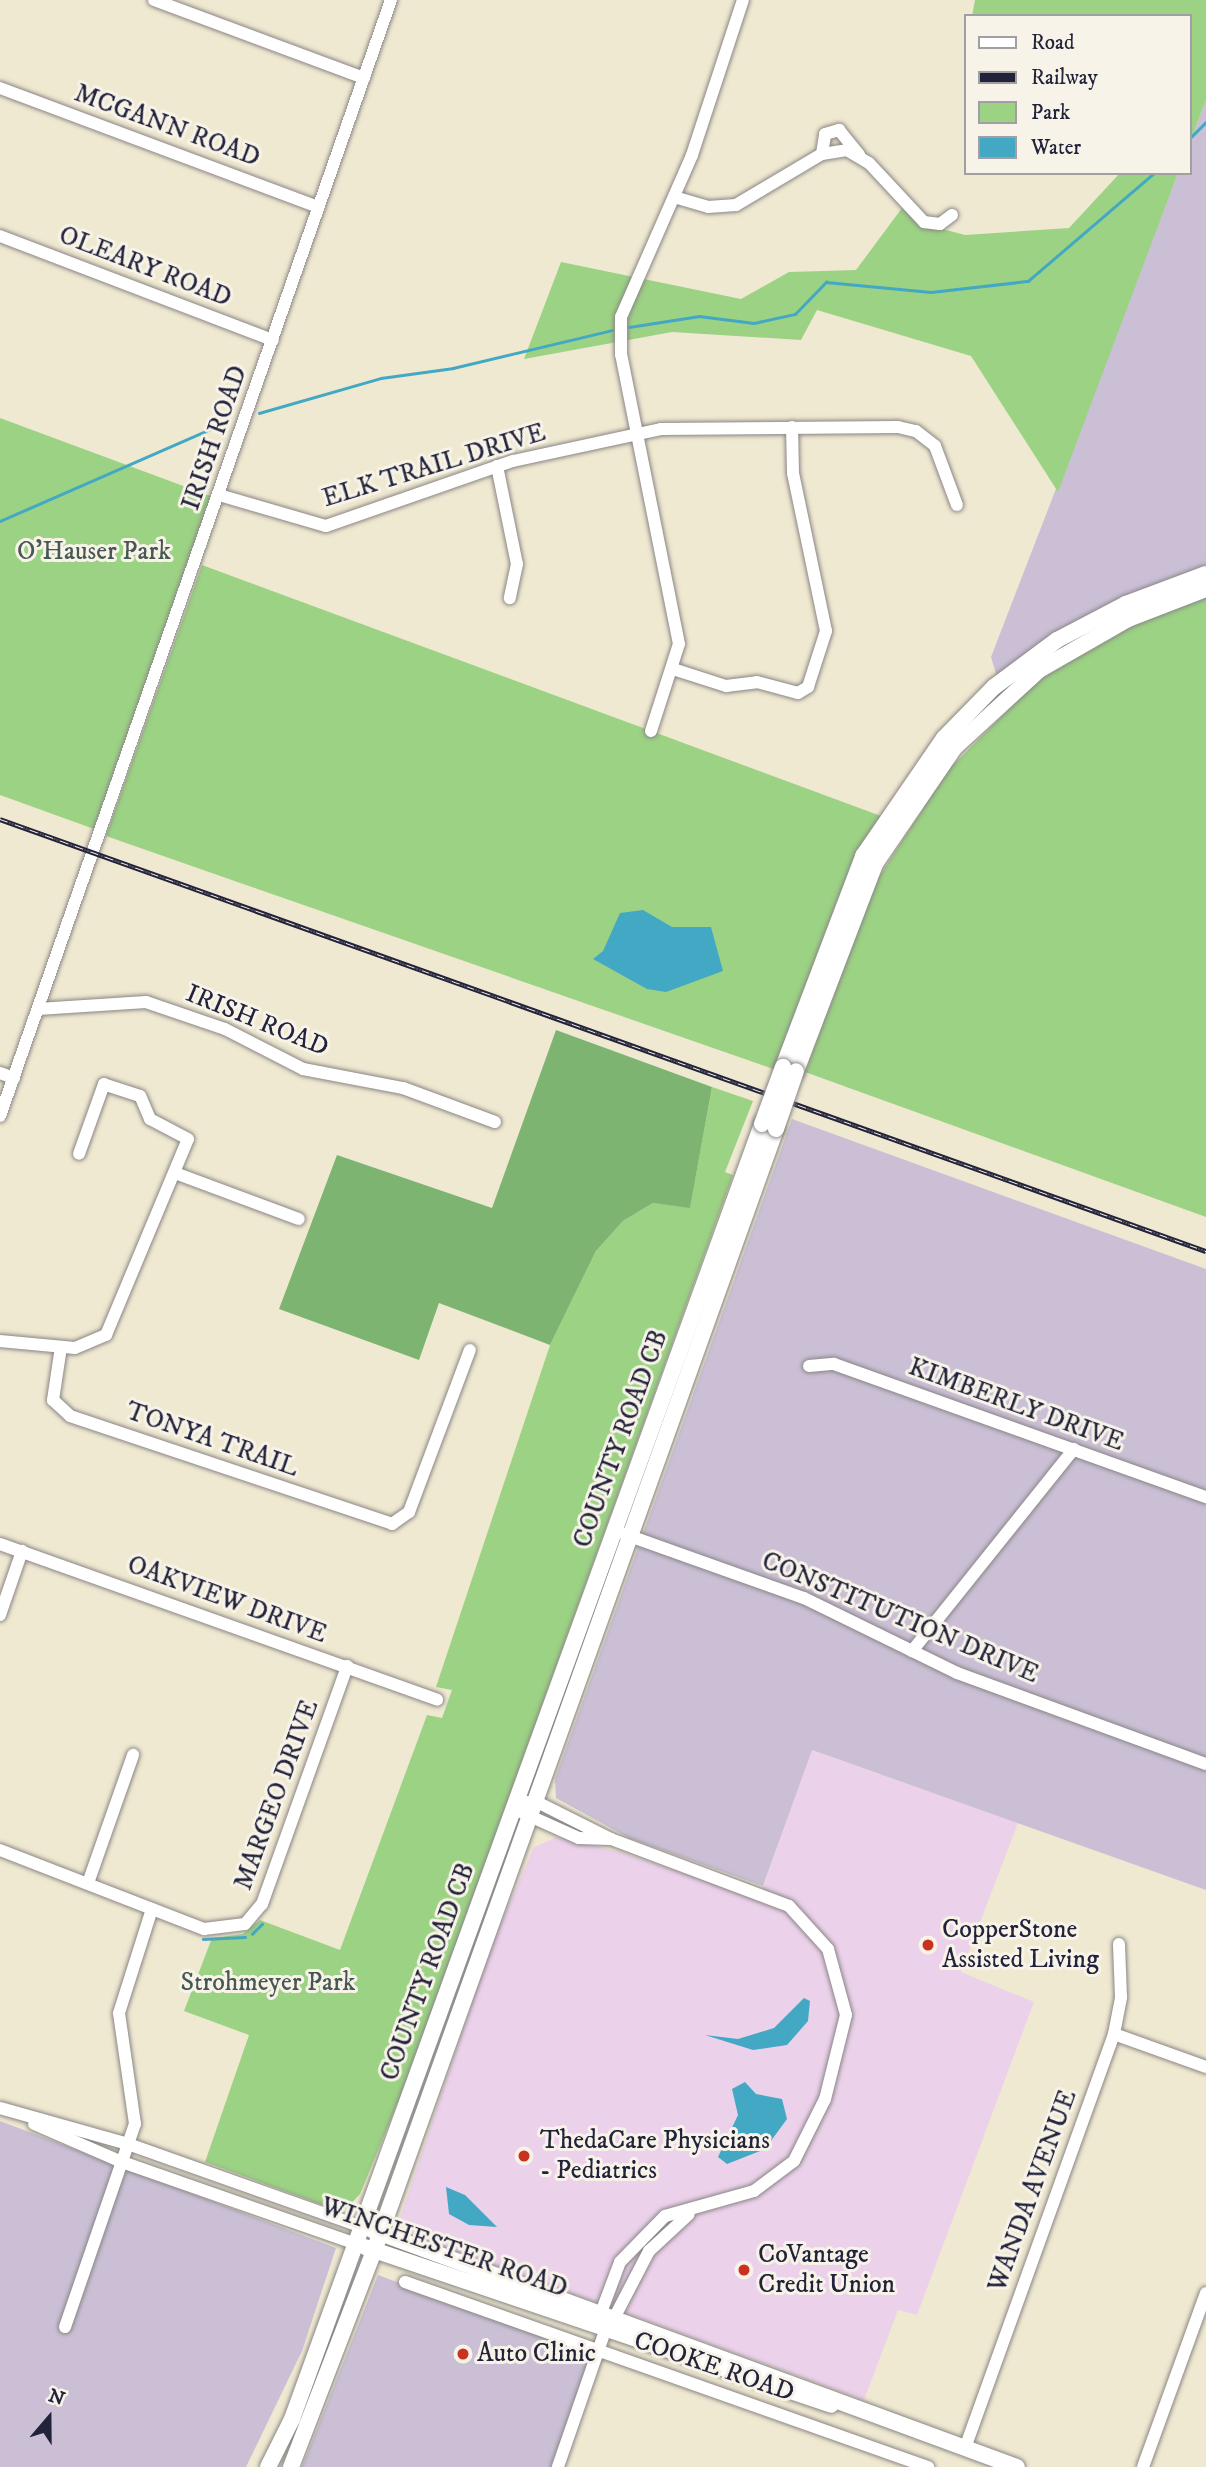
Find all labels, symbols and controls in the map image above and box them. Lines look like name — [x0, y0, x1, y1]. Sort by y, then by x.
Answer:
legend — [964, 14, 1192, 175]
text: Road — [1031, 30, 1075, 56]
text: Railway — [1031, 65, 1098, 91]
street label: MCGANN ROAD — [70, 78, 264, 174]
text: Park — [1031, 100, 1070, 126]
text: Water — [1031, 135, 1081, 161]
street label: OLEARY ROAD — [54, 220, 236, 314]
street label: IRISH ROAD — [176, 362, 254, 514]
street label: ELK TRAIL DRIVE — [319, 417, 549, 515]
park label: O'Hauser Park — [17, 536, 171, 568]
street label: IRISH ROAD — [181, 978, 333, 1064]
street label: COUNTY ROAD CB — [567, 1326, 675, 1552]
street label: KIMBERLY DRIVE — [904, 1352, 1128, 1458]
street label: TONYA TRAIL — [122, 1396, 302, 1484]
street label: CONSTITUTION DRIVE — [757, 1546, 1043, 1690]
street label: OAKVIEW DRIVE — [123, 1549, 331, 1651]
street label: MARGEO DRIVE — [228, 1696, 326, 1894]
street label: COUNTY ROAD CB — [374, 1859, 482, 2085]
place label: CopperStone Assisted Living — [942, 1914, 1099, 1976]
marker: CopperStone Assisted Living — [920, 1937, 936, 1953]
park label: Strohmeyer Park — [181, 1967, 355, 1999]
street label: WANDA AVENUE — [982, 2086, 1084, 2296]
place label: ThedaCare Physicians - Pediatrics — [540, 2125, 770, 2186]
marker: ThedaCare Physicians - Pediatrics — [514, 2146, 534, 2166]
street label: WINCHESTER ROAD — [316, 2191, 572, 2305]
place label: CoVantage Credit Union — [758, 2239, 895, 2300]
marker: CoVantage Credit Union — [736, 2262, 752, 2278]
street label: COOKE ROAD — [630, 2325, 798, 2409]
place label: Auto Clinic — [477, 2338, 596, 2370]
marker: Auto Clinic — [455, 2346, 471, 2362]
north arrow — [14, 2383, 84, 2453]
text: N — [45, 2384, 68, 2411]

